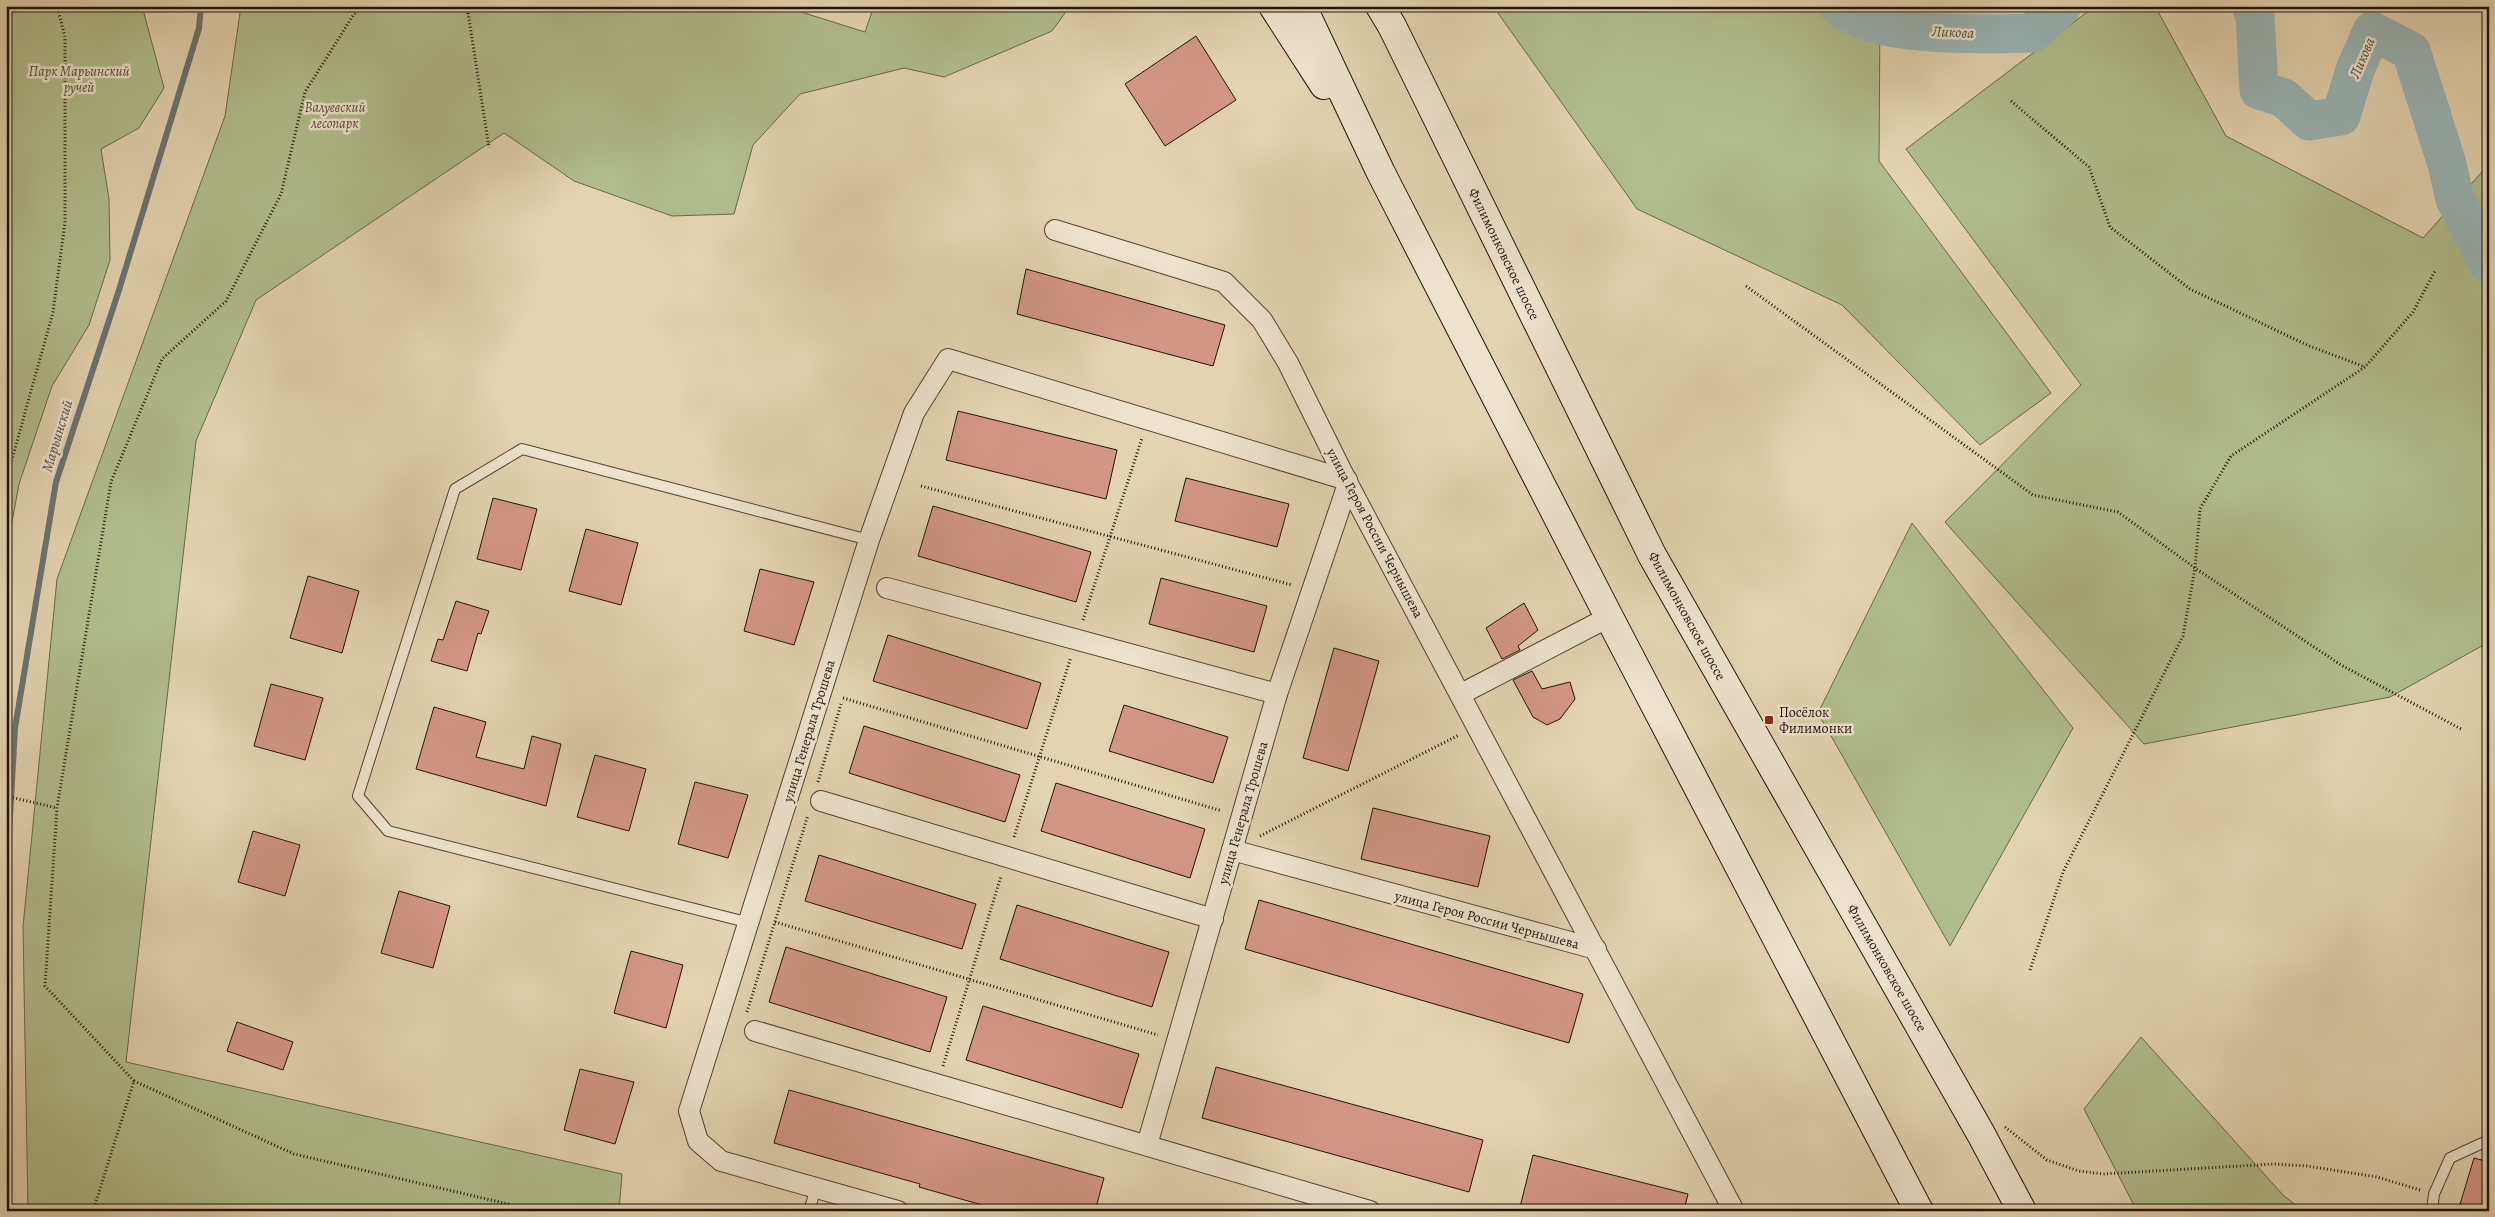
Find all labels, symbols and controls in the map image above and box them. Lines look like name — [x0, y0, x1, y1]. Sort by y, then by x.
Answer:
water label: Ликова — [1930, 21, 1975, 43]
water label: Ликова — [2344, 35, 2380, 82]
park label: Парк Марьинский ручей — [29, 62, 129, 97]
park label: Валуевский лесопарк — [305, 98, 365, 133]
street label: Филимонковское шоссе — [1464, 185, 1544, 323]
water label: Марьинский — [37, 397, 78, 475]
street label: улица Героя России Чернышева — [1322, 444, 1428, 622]
street label: Филимонковское шоссе — [1644, 548, 1730, 684]
street label: улица Генерала Трошева — [778, 657, 840, 805]
place label: Посёлок Филимонки — [1779, 703, 1852, 738]
marker: Посёлок Филимонки — [1763, 714, 1775, 726]
street label: улица Генерала Трошева — [1213, 739, 1273, 888]
street label: улица Героя России Чернышева — [1392, 886, 1582, 954]
street label: Филимонковское шоссе — [1843, 901, 1931, 1035]

